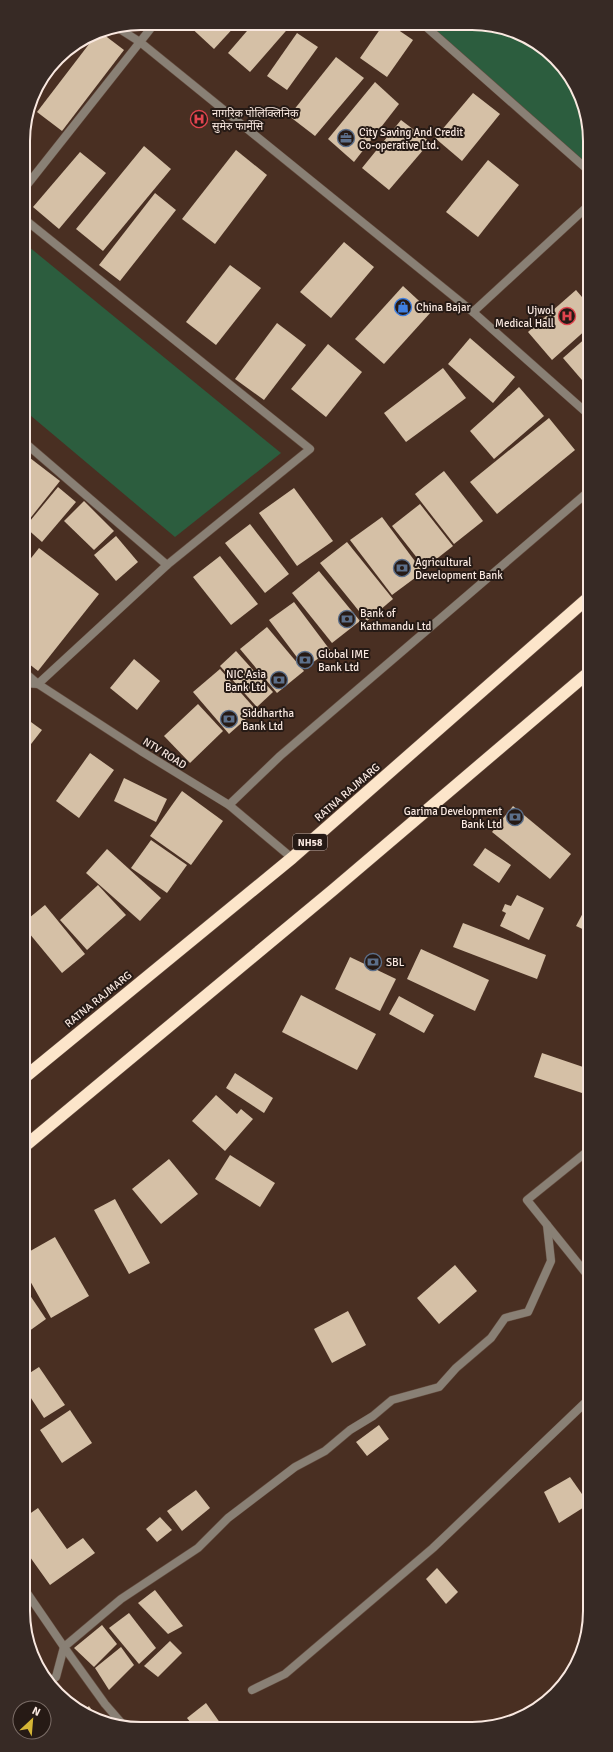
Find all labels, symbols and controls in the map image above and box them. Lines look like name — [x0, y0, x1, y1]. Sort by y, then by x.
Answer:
place label: नागरिक पोलिक्लिनिक सुमेरु फार्मेसि — [212, 107, 299, 133]
hospital icon: नागरिक पोलिक्लिनिक सुमेरु फार्मेसि — [189, 109, 209, 129]
place label: City Saving And Credit Co-operative Ltd. — [359, 126, 463, 152]
office icon: City Saving And Credit Co-operative Ltd. — [336, 128, 356, 148]
shop icon: China Bajar — [393, 297, 413, 317]
place label: China Bajar — [416, 301, 471, 314]
place label: Ujwol Medical Hall — [495, 304, 554, 330]
hospital icon: Ujwol Medical Hall — [557, 306, 577, 326]
place label: Agricultural Development Bank — [415, 556, 503, 582]
bank icon: Agricultural Development Bank — [392, 558, 412, 578]
place label: Bank of Kathmandu Ltd — [360, 607, 432, 633]
bank icon: Bank of Kathmandu Ltd — [337, 609, 357, 629]
place label: Global IME Bank Ltd — [318, 648, 369, 674]
bank icon: Global IME Bank Ltd — [295, 650, 315, 670]
place label: NIC Asia Bank Ltd — [225, 668, 266, 694]
bank icon: NIC Asia Bank Ltd — [269, 670, 289, 690]
place label: Siddhartha Bank Ltd — [242, 707, 294, 733]
bank icon: Siddhartha Bank Ltd — [219, 709, 239, 729]
street label: NTV ROAD — [141, 735, 189, 772]
street label: RATNA RAJMARG — [312, 760, 383, 824]
place label: Garima Development Bank Ltd — [404, 805, 502, 831]
bank icon: Garima Development Bank Ltd — [505, 807, 525, 827]
road number: NH58 — [293, 834, 327, 850]
bank icon: SBL — [363, 952, 383, 972]
place label: SBL — [386, 956, 405, 969]
street label: RATNA RAJMARG — [62, 968, 134, 1030]
north arrow — [12, 1700, 52, 1740]
text: N — [30, 1704, 42, 1719]

